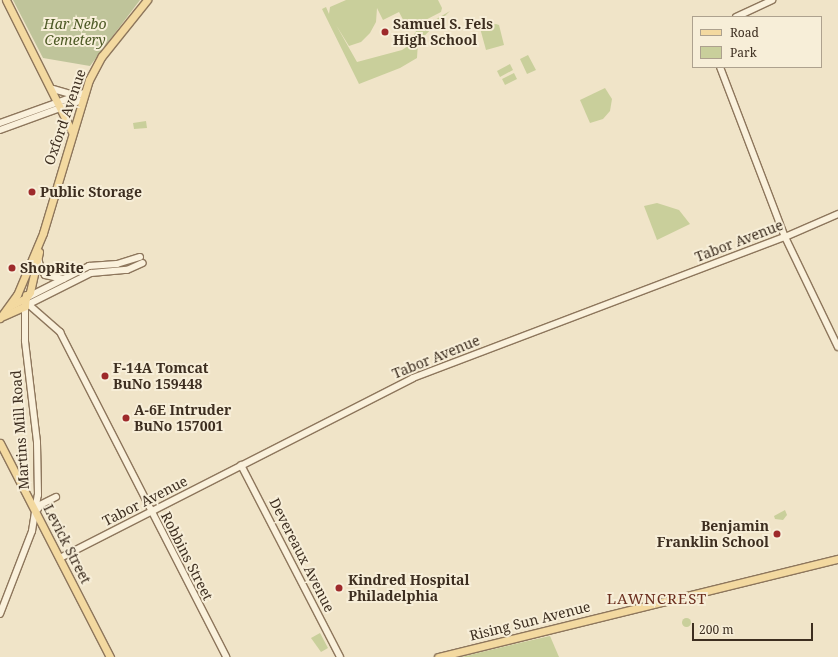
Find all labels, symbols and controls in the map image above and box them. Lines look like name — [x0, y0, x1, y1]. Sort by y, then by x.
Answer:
park label: Har Nebo Cemetery — [44, 16, 106, 48]
place label: Samuel S. Fels High School — [393, 16, 493, 48]
legend — [692, 16, 822, 68]
text: Road — [730, 24, 759, 41]
marker: Samuel S. Fels High School — [380, 27, 390, 37]
text: Park — [730, 44, 757, 61]
street label: Oxford Avenue — [41, 67, 89, 167]
place label: Public Storage — [40, 184, 142, 200]
marker: Public Storage — [27, 187, 37, 197]
street label: Tabor Avenue — [693, 216, 785, 266]
place label: ShopRite — [20, 260, 84, 276]
marker: ShopRite — [7, 263, 17, 273]
street label: Tabor Avenue — [390, 332, 482, 382]
place label: F-14A Tomcat BuNo 159448 — [113, 360, 208, 392]
street label: Martins Mill Road — [7, 370, 33, 490]
marker: F-14A Tomcat BuNo 159448 — [100, 371, 110, 381]
place label: A-6E Intruder BuNo 157001 — [134, 402, 231, 434]
marker: A-6E Intruder BuNo 157001 — [121, 413, 131, 423]
street label: Tabor Avenue — [100, 472, 190, 530]
street label: Devereaux Avenue — [266, 495, 338, 615]
street label: Levick Street — [40, 502, 94, 586]
street label: Robbins Street — [158, 509, 216, 603]
place label: Benjamin Franklin School — [657, 518, 769, 550]
marker: Benjamin Franklin School — [772, 529, 782, 539]
place label: Kindred Hospital Philadelphia — [348, 572, 469, 604]
marker: Kindred Hospital Philadelphia — [333, 582, 345, 594]
district label: LAWNCREST — [607, 590, 707, 608]
street label: Rising Sun Avenue — [468, 598, 592, 644]
scale bar — [694, 615, 815, 641]
text: 200 m — [699, 621, 734, 638]

